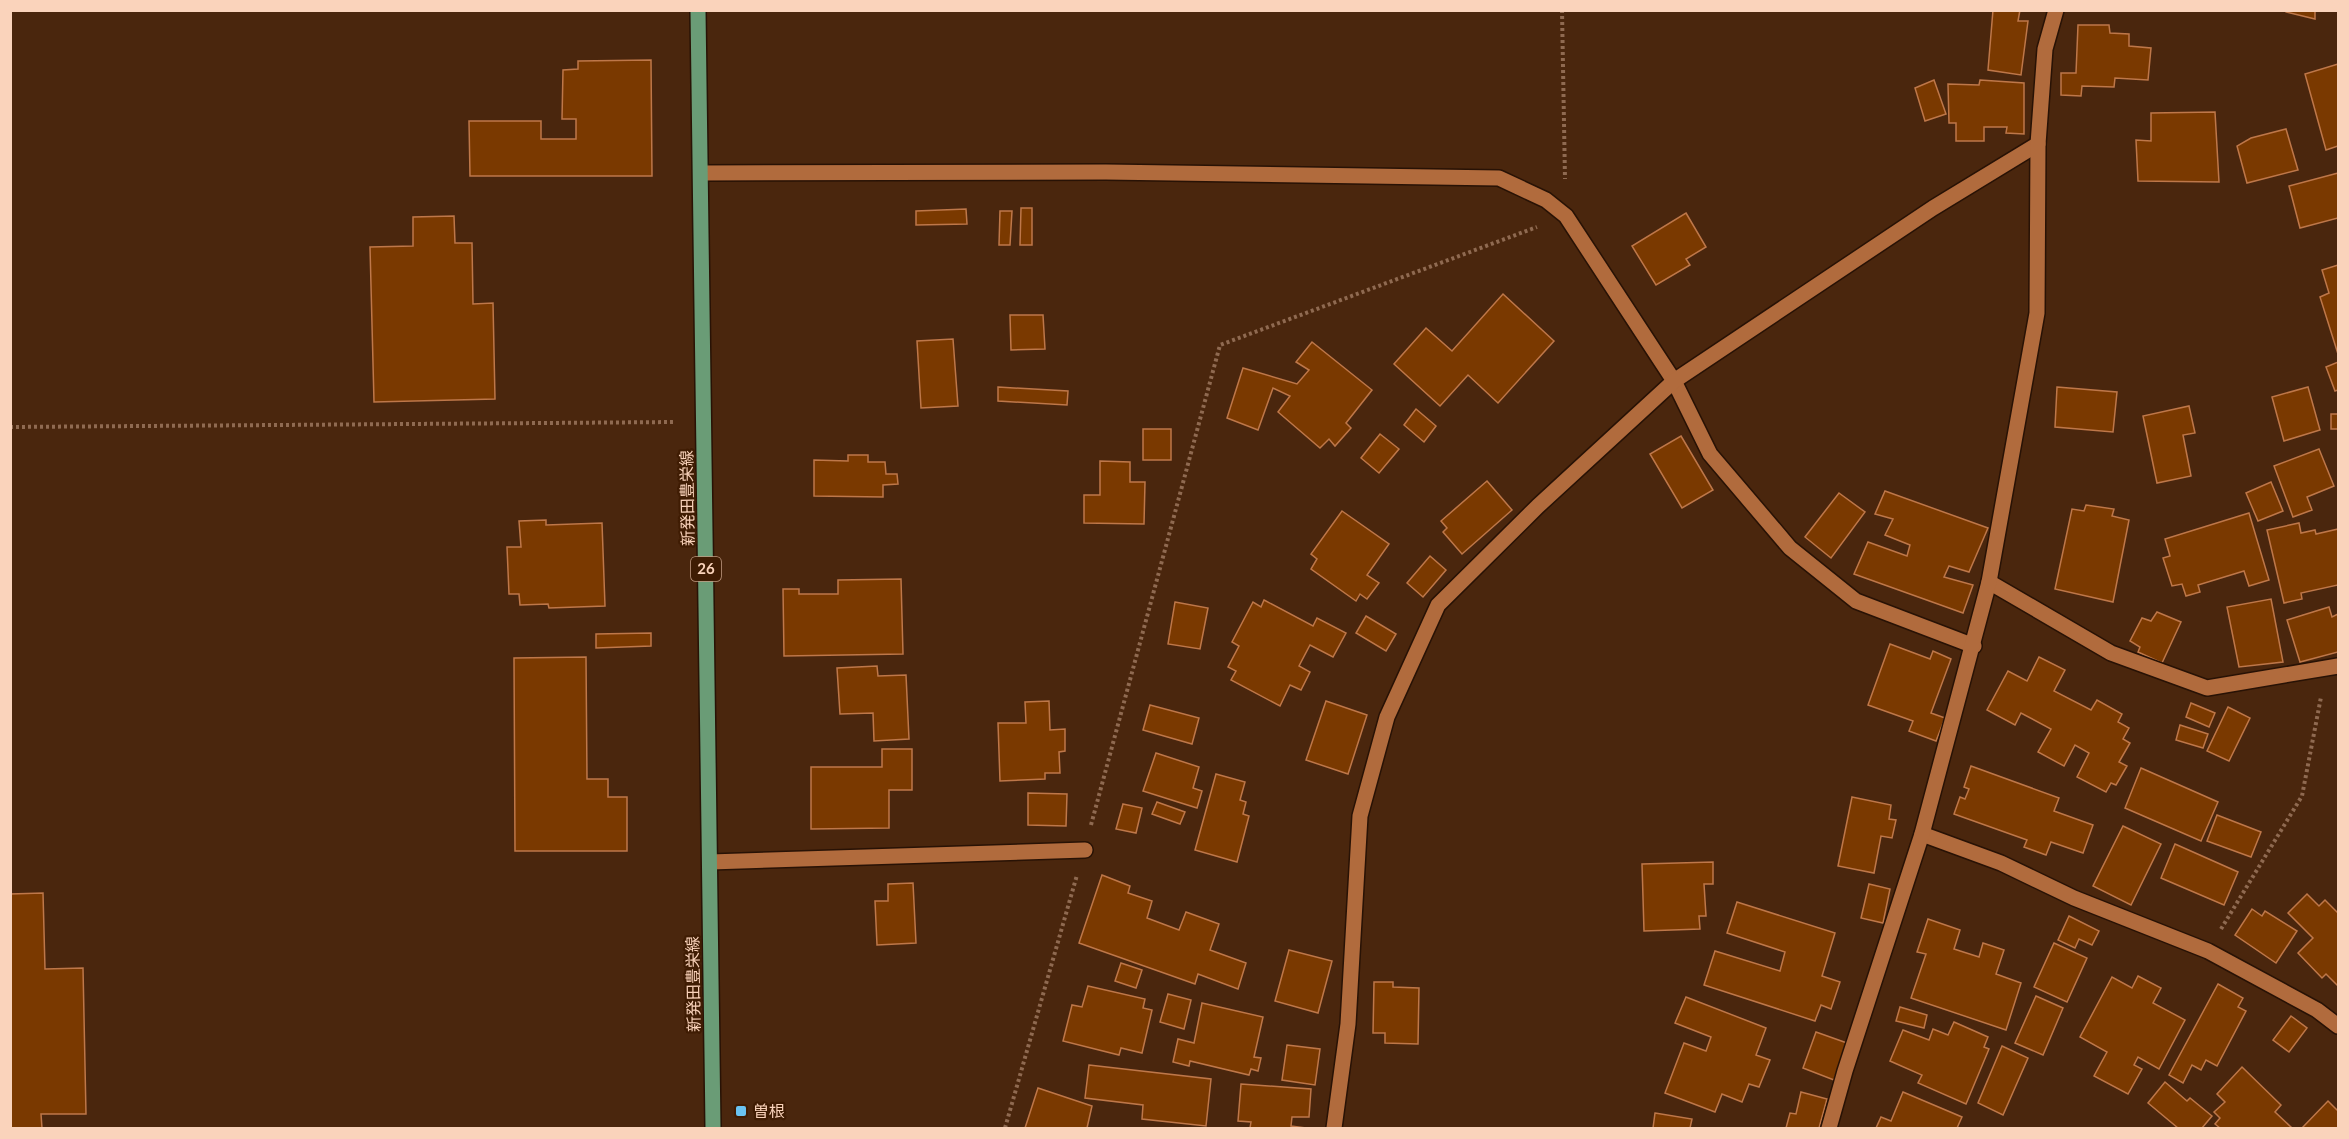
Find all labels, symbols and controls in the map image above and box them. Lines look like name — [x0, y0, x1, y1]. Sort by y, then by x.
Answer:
street label: 新発田豊栄線 — [676, 450, 697, 546]
road number: 26 — [691, 557, 721, 581]
street label: 新発田豊栄線 — [682, 936, 703, 1032]
place label: 曽根 — [753, 1101, 785, 1120]
marker: 曽根 — [734, 1104, 748, 1118]

